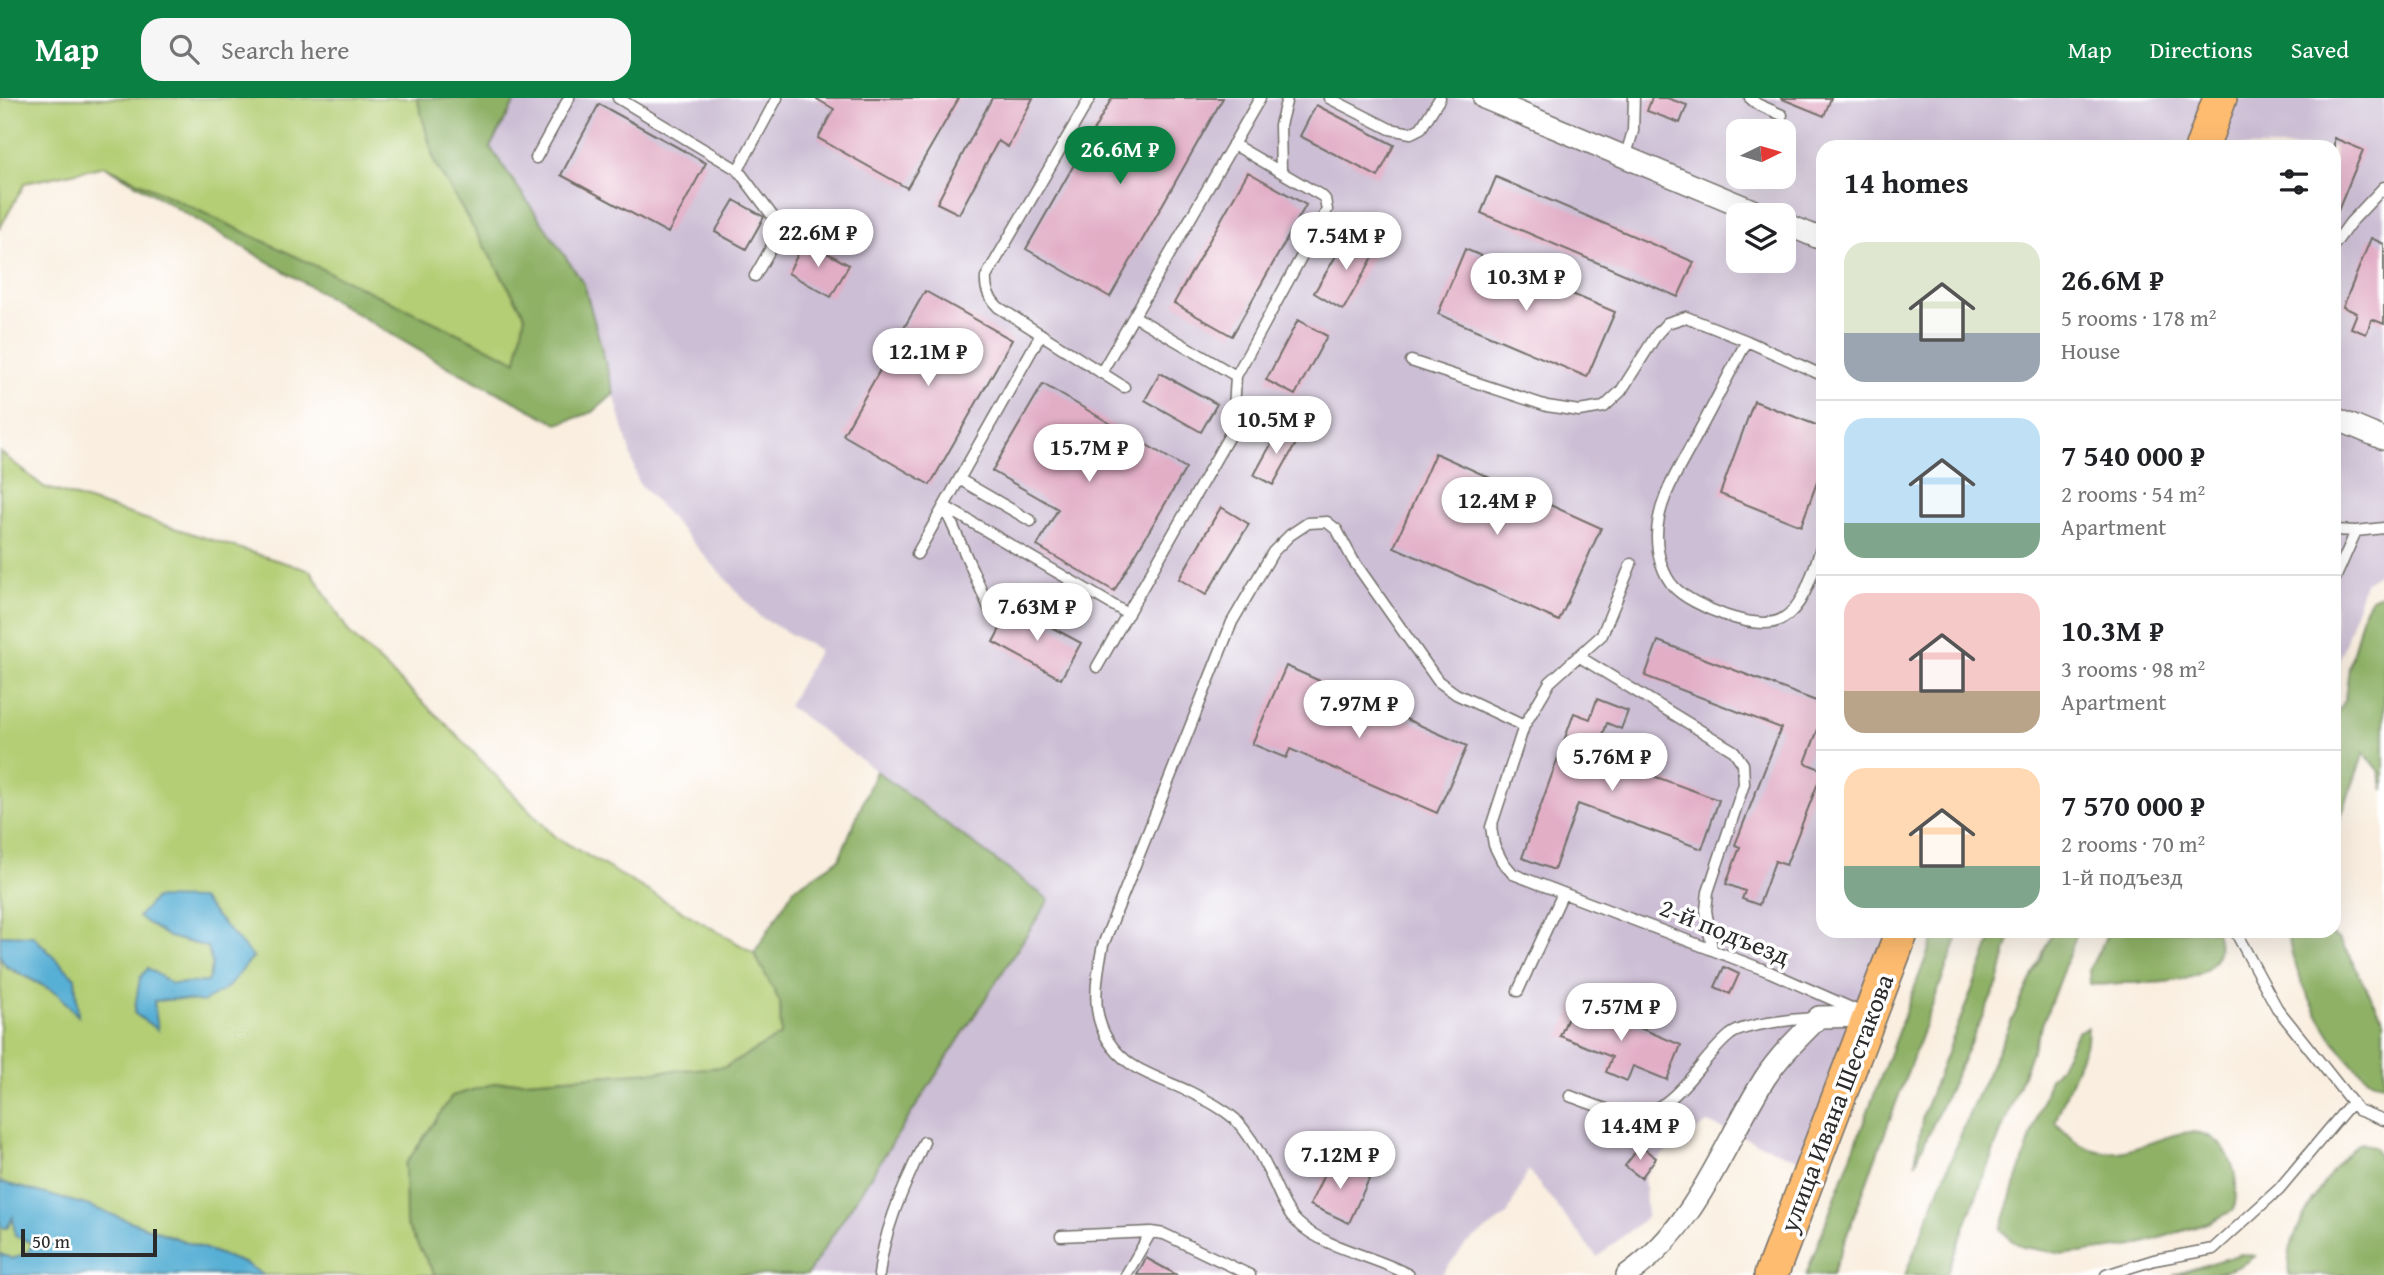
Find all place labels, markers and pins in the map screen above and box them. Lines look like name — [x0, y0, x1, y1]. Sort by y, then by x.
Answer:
pin: 26.6M ₽ — [1055, 126, 1185, 186]
pin: 22.6M ₽ — [753, 209, 883, 269]
pin: 7.54M ₽ — [1281, 212, 1411, 272]
pin: 10.3M ₽ — [1461, 254, 1591, 313]
pin: 12.1M ₽ — [863, 328, 993, 388]
pin: 10.5M ₽ — [1211, 396, 1341, 456]
pin: 15.7M ₽ — [1024, 424, 1154, 484]
pin: 12.4M ₽ — [1432, 478, 1562, 537]
pin: 7.63M ₽ — [972, 584, 1102, 643]
pin: 7.97M ₽ — [1294, 680, 1424, 740]
pin: 5.76M ₽ — [1547, 734, 1677, 793]
pin: 7.57M ₽ — [1556, 984, 1686, 1043]
pin: 14.4M ₽ — [1575, 1102, 1705, 1162]
pin: 7.12M ₽ — [1275, 1132, 1405, 1191]

